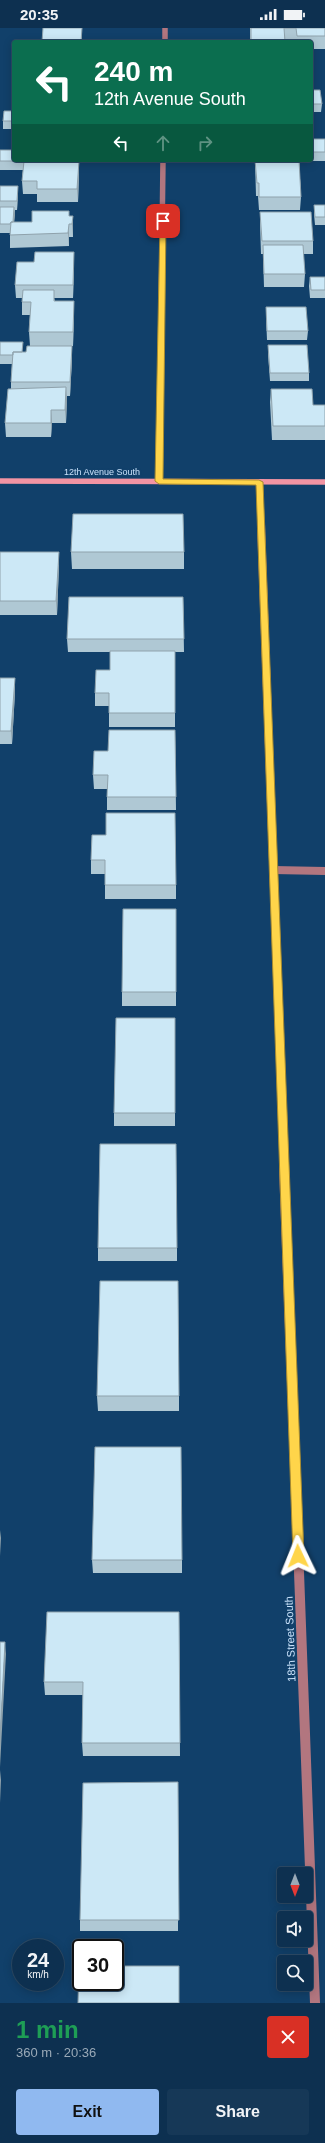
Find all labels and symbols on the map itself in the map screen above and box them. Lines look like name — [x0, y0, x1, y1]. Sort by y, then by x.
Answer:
pin — [146, 204, 180, 238]
street label: 12th Avenue South — [64, 467, 140, 477]
position arrow — [277, 1535, 319, 1577]
street label: 18th Street South — [283, 1596, 297, 1682]
north arrow — [277, 1867, 313, 1903]
speed limit sign: 30 — [72, 1939, 124, 1991]

